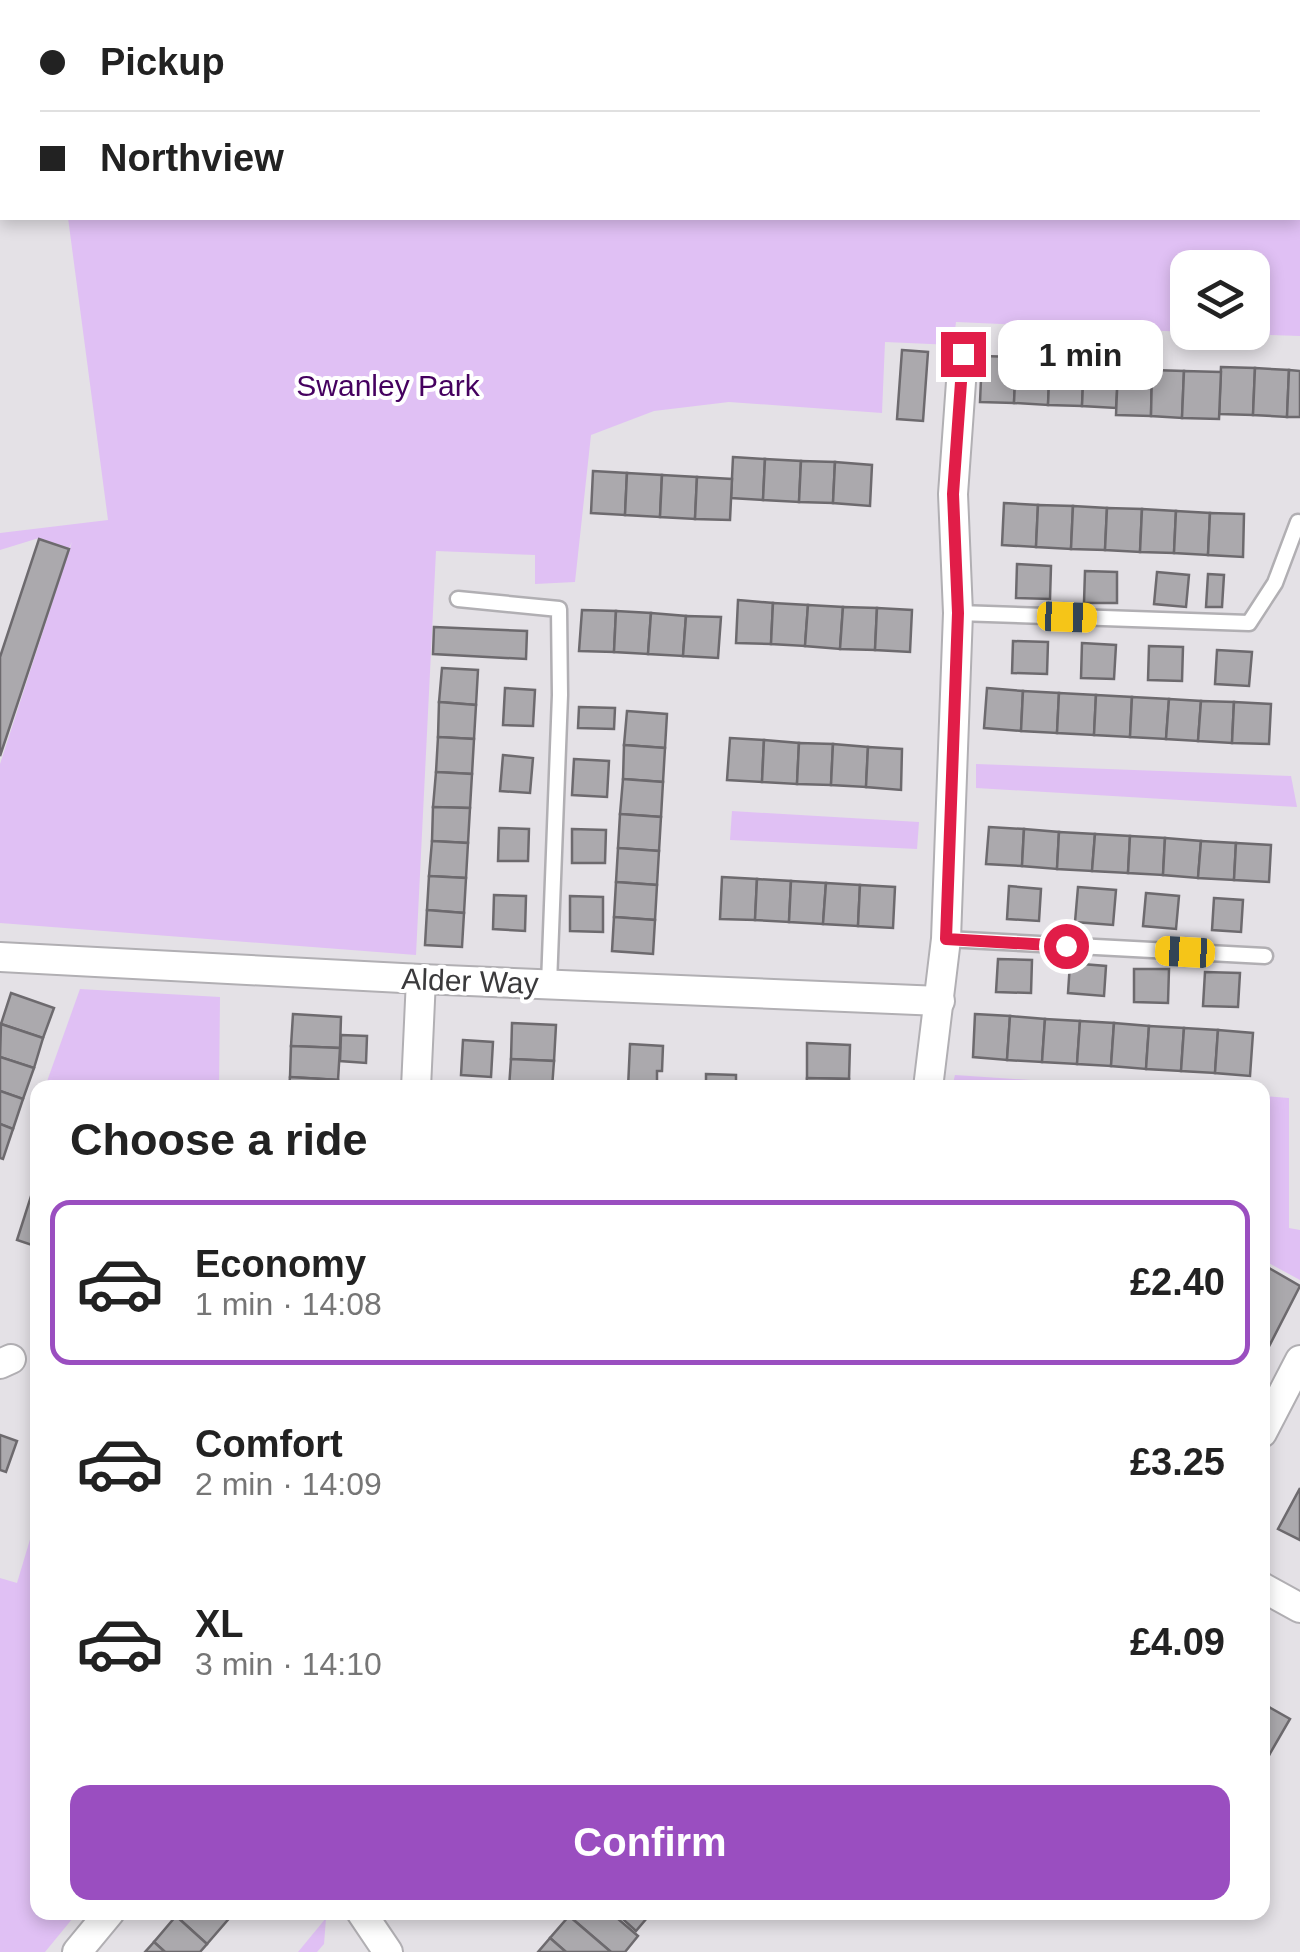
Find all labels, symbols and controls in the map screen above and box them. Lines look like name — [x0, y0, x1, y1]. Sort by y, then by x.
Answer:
text: Pickup — [100, 41, 225, 83]
text: Northview — [100, 137, 284, 179]
map controls — [1170, 250, 1270, 350]
button: layers — [1170, 250, 1270, 350]
callout: 1 min — [998, 319, 1163, 389]
route end — [941, 332, 986, 377]
text: 1 min — [1039, 337, 1122, 373]
park label: Swanley Park — [296, 369, 481, 402]
car — [1036, 601, 1098, 633]
route start — [1044, 924, 1089, 969]
car — [1154, 935, 1216, 969]
street label: Alder Way — [401, 962, 539, 1000]
text: Choose a ride — [70, 1114, 368, 1165]
icon: car — [75, 1238, 165, 1328]
text: Economy — [195, 1243, 366, 1285]
text: £2.40 — [1130, 1261, 1225, 1303]
text: 1 min · 14:08 — [195, 1286, 382, 1322]
icon: car — [75, 1418, 165, 1508]
text: Comfort — [195, 1423, 343, 1465]
text: £3.25 — [1130, 1441, 1225, 1483]
text: 2 min · 14:09 — [195, 1466, 382, 1502]
icon: car — [75, 1598, 165, 1688]
text: XL — [195, 1603, 244, 1645]
text: £4.09 — [1130, 1621, 1225, 1663]
text: 3 min · 14:10 — [195, 1646, 382, 1682]
button: Confirm — [70, 1785, 1230, 1900]

